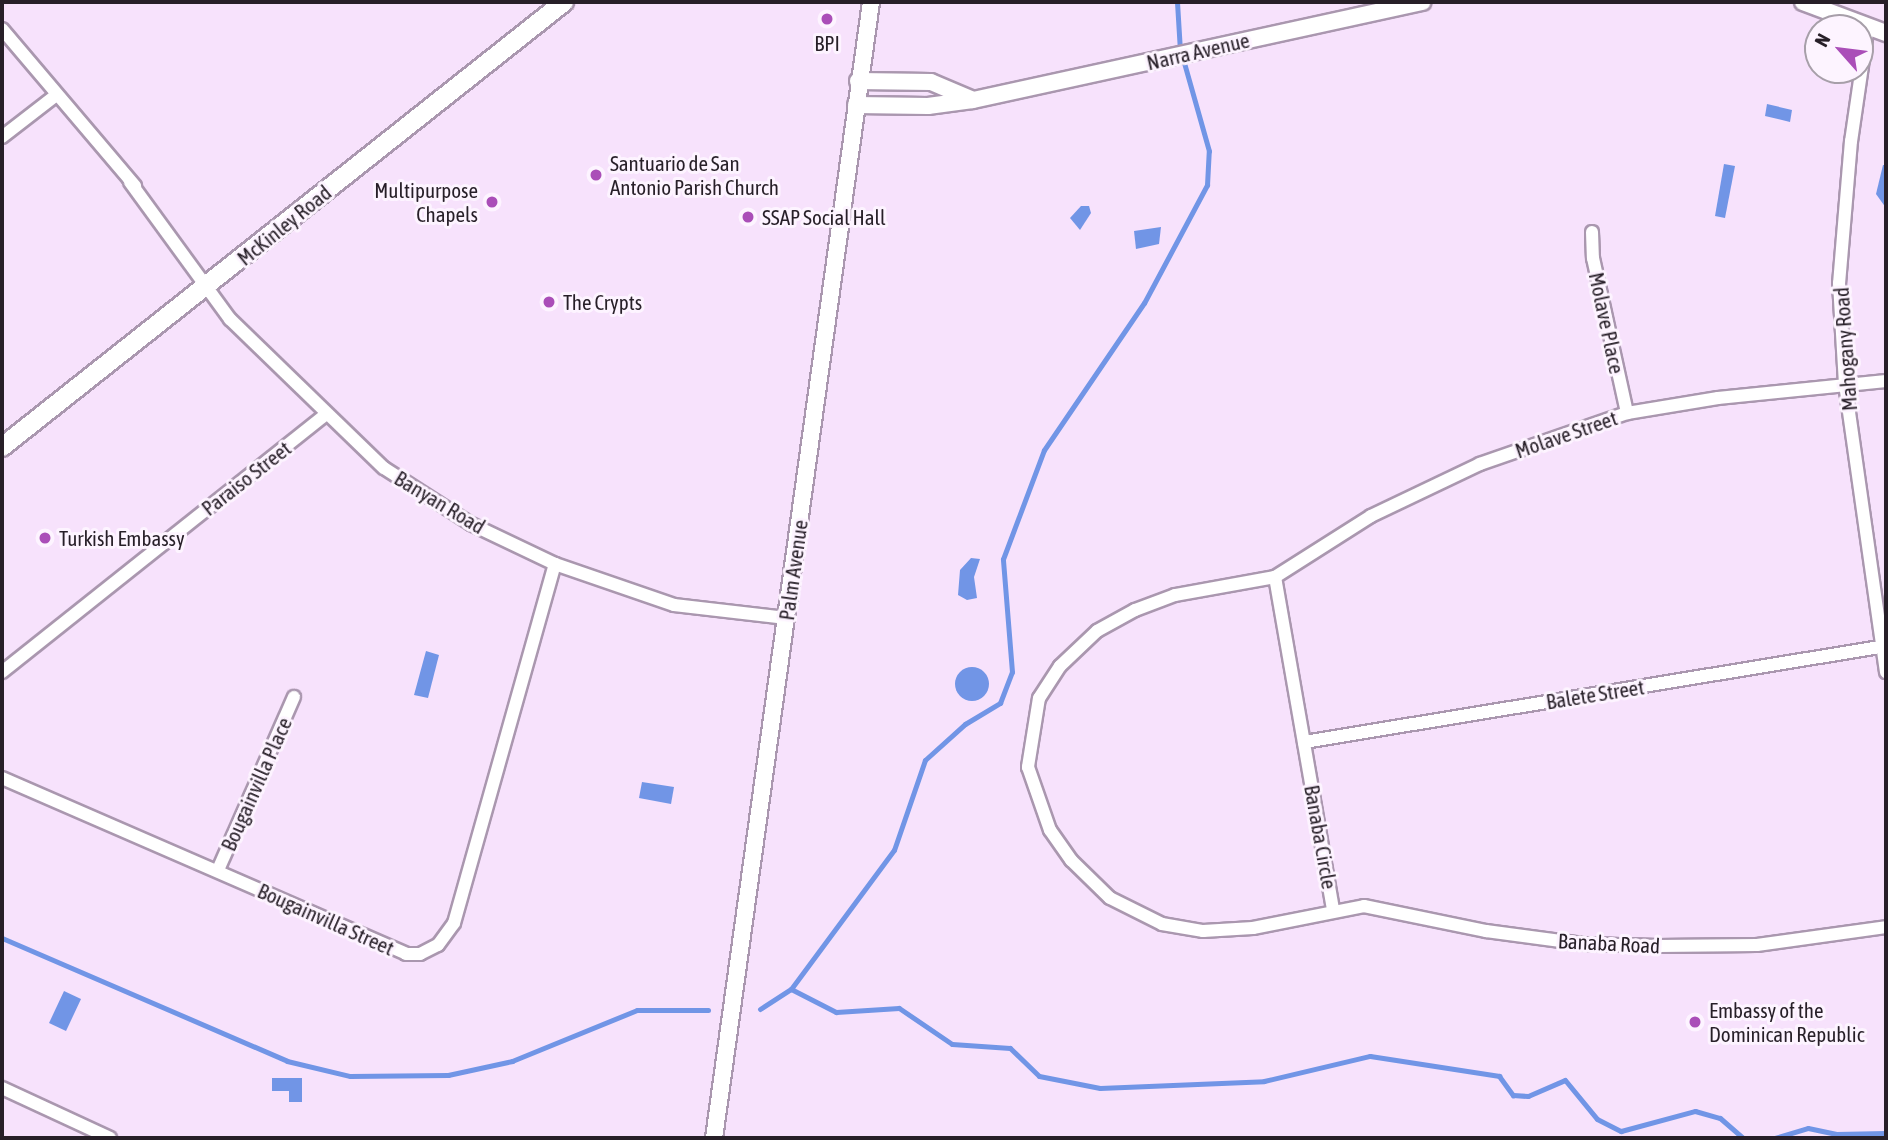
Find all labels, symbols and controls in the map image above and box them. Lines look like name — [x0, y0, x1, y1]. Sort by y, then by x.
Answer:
marker: BPI — [819, 11, 835, 27]
north arrow — [1804, 14, 1874, 84]
street label: Narra Avenue — [1144, 27, 1252, 75]
place label: BPI — [814, 30, 840, 56]
text: N — [1810, 30, 1835, 50]
place label: Santuario de San Antonio Parish Church — [610, 150, 779, 200]
marker: Santuario de San Antonio Parish Church — [588, 167, 604, 183]
place label: Multipurpose Chapels — [374, 177, 478, 227]
street label: McKinley Road — [232, 180, 336, 270]
marker: Multipurpose Chapels — [484, 194, 500, 210]
place label: SSAP Social Hall — [762, 204, 886, 230]
marker: SSAP Social Hall — [740, 209, 756, 225]
street label: Molave Place — [1584, 270, 1630, 376]
street label: Mahogany Road — [1828, 286, 1862, 412]
place label: The Crypts — [563, 289, 642, 315]
marker: The Crypts — [541, 294, 557, 310]
street label: Molave Street — [1512, 405, 1620, 463]
street label: Paraiso Street — [196, 435, 296, 521]
street label: Banyan Road — [390, 465, 490, 539]
street label: Palm Avenue — [773, 518, 813, 622]
place label: Turkish Embassy — [59, 525, 185, 551]
marker: Turkish Embassy — [37, 530, 53, 546]
street label: Balete Street — [1544, 674, 1646, 714]
street label: Bougainvilla Place — [215, 713, 297, 855]
street label: Banaba Circle — [1299, 783, 1343, 891]
street label: Bougainvilla Street — [254, 878, 398, 960]
street label: Banaba Road — [1557, 928, 1661, 958]
place label: Embassy of the Dominican Republic — [1709, 997, 1864, 1047]
marker: Embassy of the Dominican Republic — [1687, 1014, 1703, 1030]

